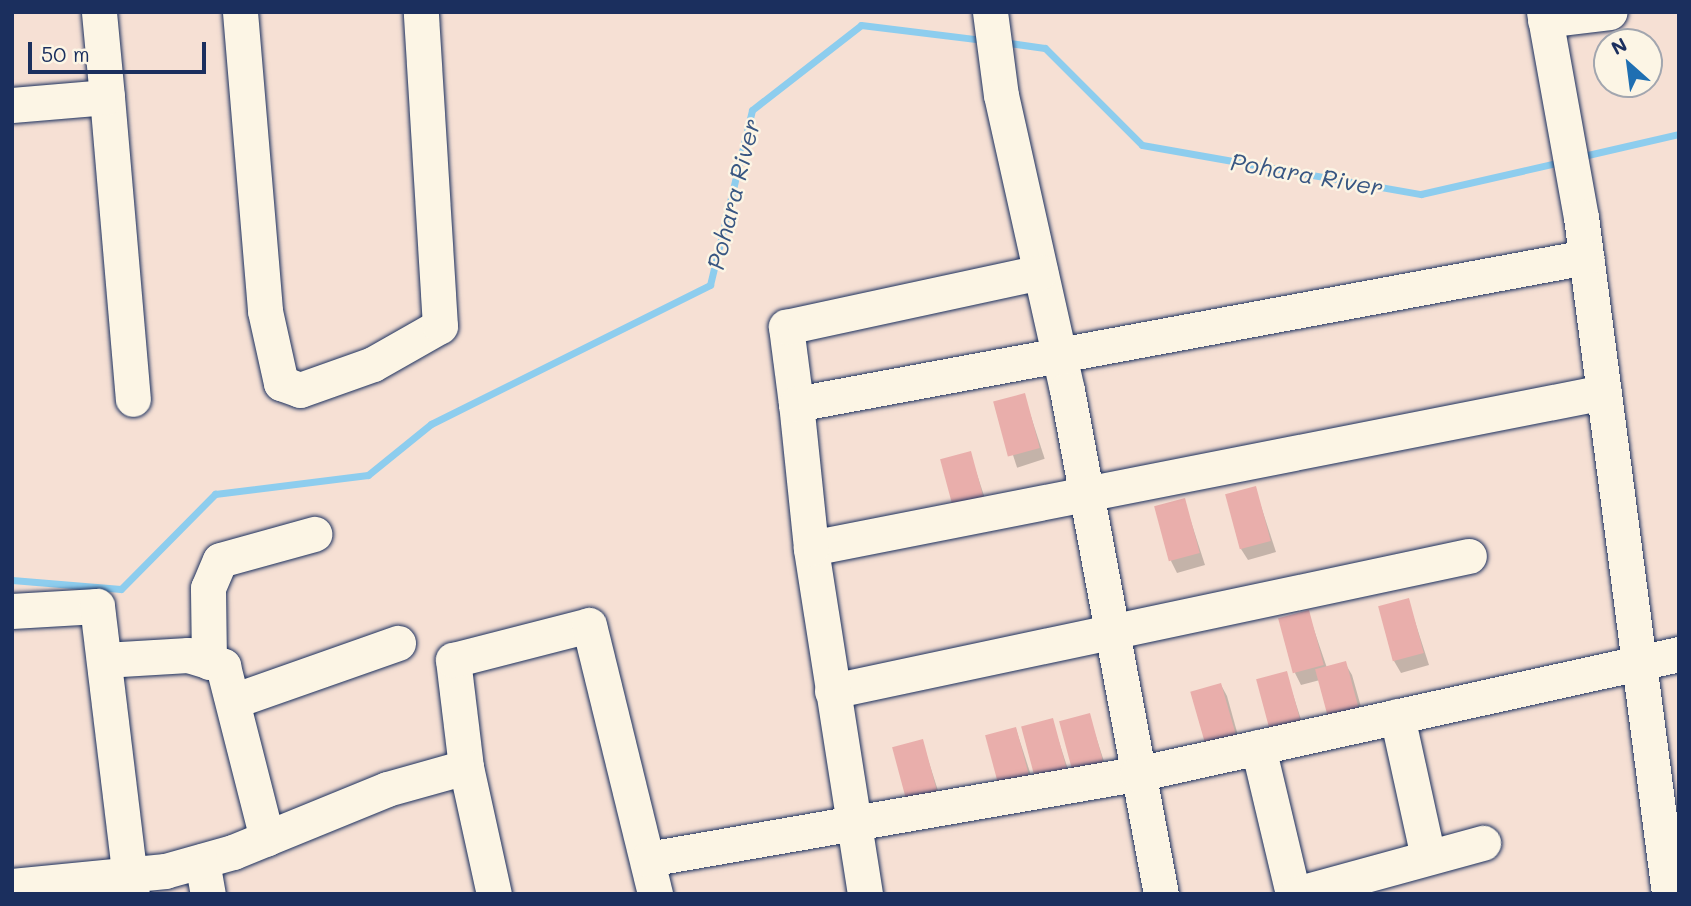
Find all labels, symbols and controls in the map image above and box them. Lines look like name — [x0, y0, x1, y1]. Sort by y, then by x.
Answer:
scale bar — [32, 28, 210, 72]
north arrow — [1593, 28, 1663, 98]
text: N — [1607, 31, 1631, 60]
text: 50 m — [41, 40, 90, 67]
water label: Pohara River — [700, 116, 766, 272]
water label: Pohara River — [1228, 146, 1386, 202]

